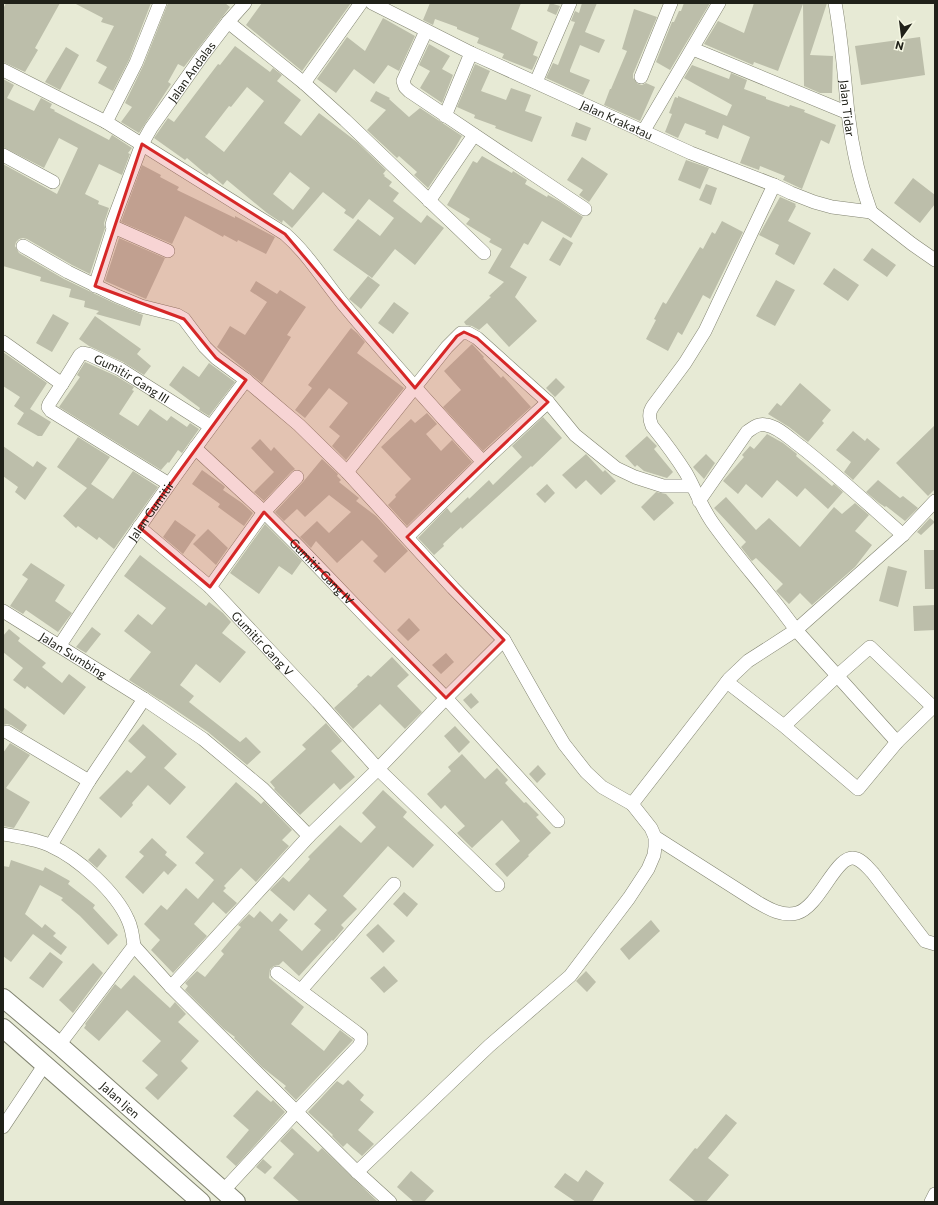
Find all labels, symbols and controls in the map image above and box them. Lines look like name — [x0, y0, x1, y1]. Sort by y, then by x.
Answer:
north arrow — [882, 16, 922, 56]
street label: Jalan Andalas — [165, 38, 218, 105]
text: N — [894, 39, 905, 53]
street label: Jalan Tidar — [837, 79, 858, 138]
street label: Jalan Krakatau — [578, 97, 655, 142]
street label: Gumitir Gang III — [92, 351, 172, 406]
street label: Jalan Gumitir — [125, 478, 177, 544]
street label: Gumitir Gang IV — [287, 535, 357, 607]
street label: Gumitir Gang V — [229, 608, 296, 678]
street label: Jalan Sumbing — [37, 629, 110, 681]
street label: Jalan Ijen — [97, 1078, 143, 1120]

